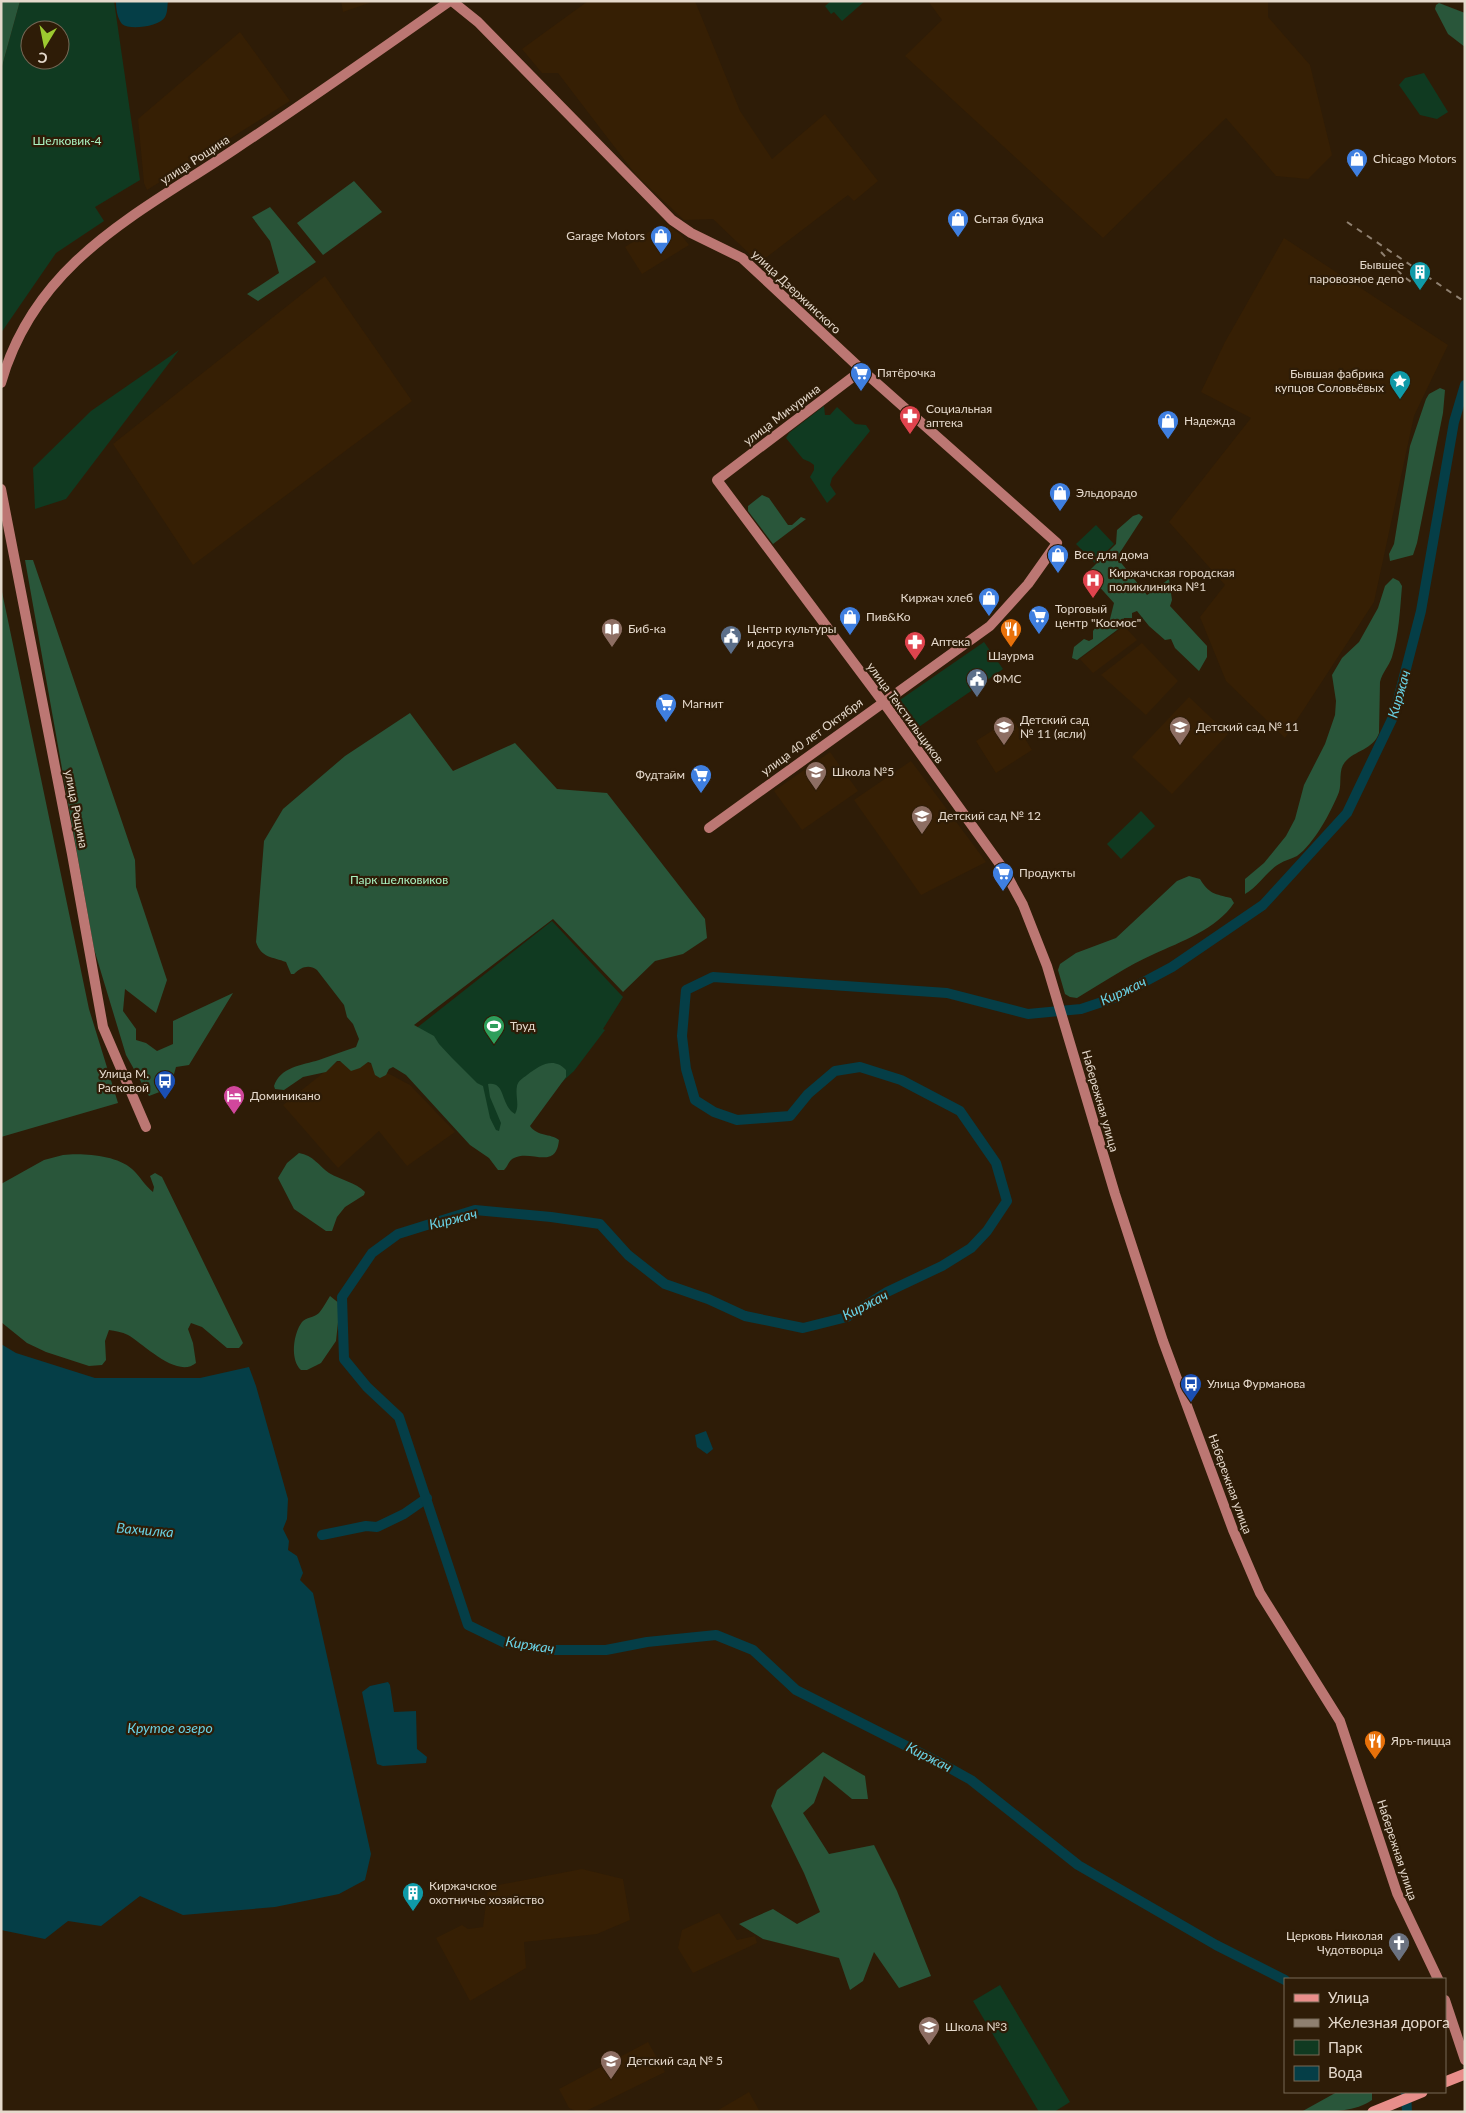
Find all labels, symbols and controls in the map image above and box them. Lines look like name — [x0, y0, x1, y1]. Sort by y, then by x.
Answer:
north arrow — [20, 20, 70, 70]
text: С — [36, 49, 49, 67]
street label: улица Рощина — [157, 132, 232, 188]
park label: Шелковик-4 — [32, 133, 102, 148]
shop icon: Chicago Motors — [1345, 147, 1369, 178]
place label: Chicago Motors — [1373, 151, 1457, 166]
shop icon: Сытая будка — [946, 207, 970, 238]
place label: Сытая будка — [974, 211, 1044, 226]
shop icon: Garage Motors — [649, 224, 673, 255]
place label: Garage Motors — [566, 228, 645, 243]
street label: улица Дзержинского — [749, 246, 844, 337]
place label: Бывшее паровозное депо — [1310, 257, 1404, 286]
building icon: Бывшее паровозное депо — [1408, 260, 1432, 291]
supermarket icon: Пятёрочка — [849, 361, 873, 392]
place label: Пятёрочка — [877, 365, 936, 380]
place label: Бывшая фабрика купцов Соловьёвых — [1275, 366, 1384, 395]
place icon: Бывшая фабрика купцов Соловьёвых — [1388, 369, 1412, 400]
street label: улица Мичурина — [740, 381, 823, 448]
place label: Социальная аптека — [926, 401, 992, 430]
pharmacy icon: Социальная аптека — [898, 404, 922, 435]
shop icon: Надежда — [1156, 409, 1180, 440]
place label: Надежда — [1184, 413, 1235, 428]
shop icon: Эльдорадо — [1048, 481, 1072, 512]
place label: Эльдорадо — [1076, 485, 1137, 500]
shop icon: Все для дома — [1046, 543, 1070, 574]
place label: Все для дома — [1074, 547, 1149, 562]
place label: Киржачская городская поликлиника №1 — [1109, 565, 1235, 594]
hospital icon: Киржачская городская поликлиника №1 — [1081, 568, 1105, 599]
shop icon: Киржач хлеб — [977, 586, 1001, 617]
place label: Киржач хлеб — [901, 590, 973, 605]
place label: Торговый центр "Космос" — [1055, 601, 1141, 630]
supermarket icon: Торговый центр "Космос" — [1027, 604, 1051, 635]
shop icon: Пив&Ко — [838, 605, 862, 636]
place label: Пив&Ко — [866, 609, 911, 624]
library icon: Биб-ка — [600, 617, 624, 648]
restaurant icon: Шаурма — [999, 617, 1023, 648]
place label: Биб-ка — [628, 621, 666, 636]
place label: Центр культуры и досуга — [747, 621, 836, 650]
public building icon: Центр культуры и досуга — [719, 624, 743, 655]
pharmacy icon: Аптека — [903, 630, 927, 661]
place label: Аптека — [931, 634, 970, 649]
place label: Шаурма — [988, 648, 1034, 663]
street label: улица Текстильщиков — [864, 659, 947, 766]
public building icon: ФМС — [965, 667, 989, 698]
water label: Киржач — [1384, 668, 1414, 720]
place label: ФМС — [993, 671, 1022, 686]
supermarket icon: Магнит — [654, 692, 678, 723]
street label: улица 40 лет Октября — [758, 695, 866, 779]
place label: Магнит — [682, 696, 724, 711]
place label: Детский сад № 11 (ясли) — [1020, 712, 1090, 741]
school or university icon: Детский сад № 11 (ясли) — [992, 715, 1016, 746]
school or university icon: Детский сад № 11 — [1168, 715, 1192, 746]
place label: Детский сад № 11 — [1196, 719, 1299, 734]
school or university icon: Школа №5 — [804, 760, 828, 791]
supermarket icon: Фудтайм — [689, 763, 713, 794]
place label: Школа №5 — [832, 764, 894, 779]
place label: Фудтайм — [635, 767, 685, 782]
street label: улица Рощина — [62, 768, 91, 849]
school or university icon: Детский сад № 12 — [910, 804, 934, 835]
place label: Детский сад № 12 — [938, 808, 1041, 823]
supermarket icon: Продукты — [991, 861, 1015, 892]
place label: Продукты — [1019, 865, 1075, 880]
park label: Парк шелковиков — [350, 872, 448, 887]
water label: Киржач — [1097, 972, 1149, 1009]
sports icon: Труд — [482, 1014, 506, 1045]
place label: Труд — [510, 1018, 536, 1033]
street label: Набережная улица — [1079, 1048, 1122, 1154]
place label: Улица М. Расковой — [98, 1066, 149, 1095]
bus stop icon: Улица М. Расковой — [153, 1069, 177, 1100]
hotel icon: Доминикано — [222, 1084, 246, 1115]
place label: Доминикано — [250, 1088, 321, 1103]
water label: Киржач — [427, 1204, 479, 1233]
water label: Киржач — [839, 1286, 891, 1323]
bus stop icon: Улица Фурманова — [1179, 1372, 1203, 1403]
place label: Улица Фурманова — [1207, 1376, 1305, 1391]
street label: Набережная улица — [1205, 1432, 1256, 1536]
water label: Вахчилка — [116, 1519, 174, 1540]
water label: Киржач — [505, 1632, 556, 1657]
water label: Крутое озеро — [127, 1719, 213, 1736]
restaurant icon: Яръ-пицца — [1363, 1729, 1387, 1760]
place label: Яръ-пицца — [1390, 1733, 1451, 1748]
water label: Киржач — [904, 1738, 955, 1775]
street label: Набережная улица — [1374, 1797, 1421, 1902]
place label: Киржачское охотничье хозяйство — [429, 1878, 544, 1907]
building icon: Киржачское охотничье хозяйство — [401, 1881, 425, 1912]
place label: Церковь Николая Чудотворца — [1286, 1928, 1383, 1957]
church icon: Церковь Николая Чудотворца — [1387, 1931, 1411, 1962]
legend — [1284, 1978, 1446, 2093]
text: Улица — [1328, 1988, 1369, 2006]
text: Железная дорога — [1328, 2013, 1450, 2031]
school or university icon: Школа №3 — [917, 2015, 941, 2046]
place label: Школа №3 — [945, 2019, 1007, 2034]
text: Парк — [1328, 2038, 1363, 2056]
school or university icon: Детский сад № 5 — [599, 2049, 623, 2080]
place label: Детский сад № 5 — [627, 2053, 723, 2068]
text: Вода — [1328, 2063, 1363, 2081]

